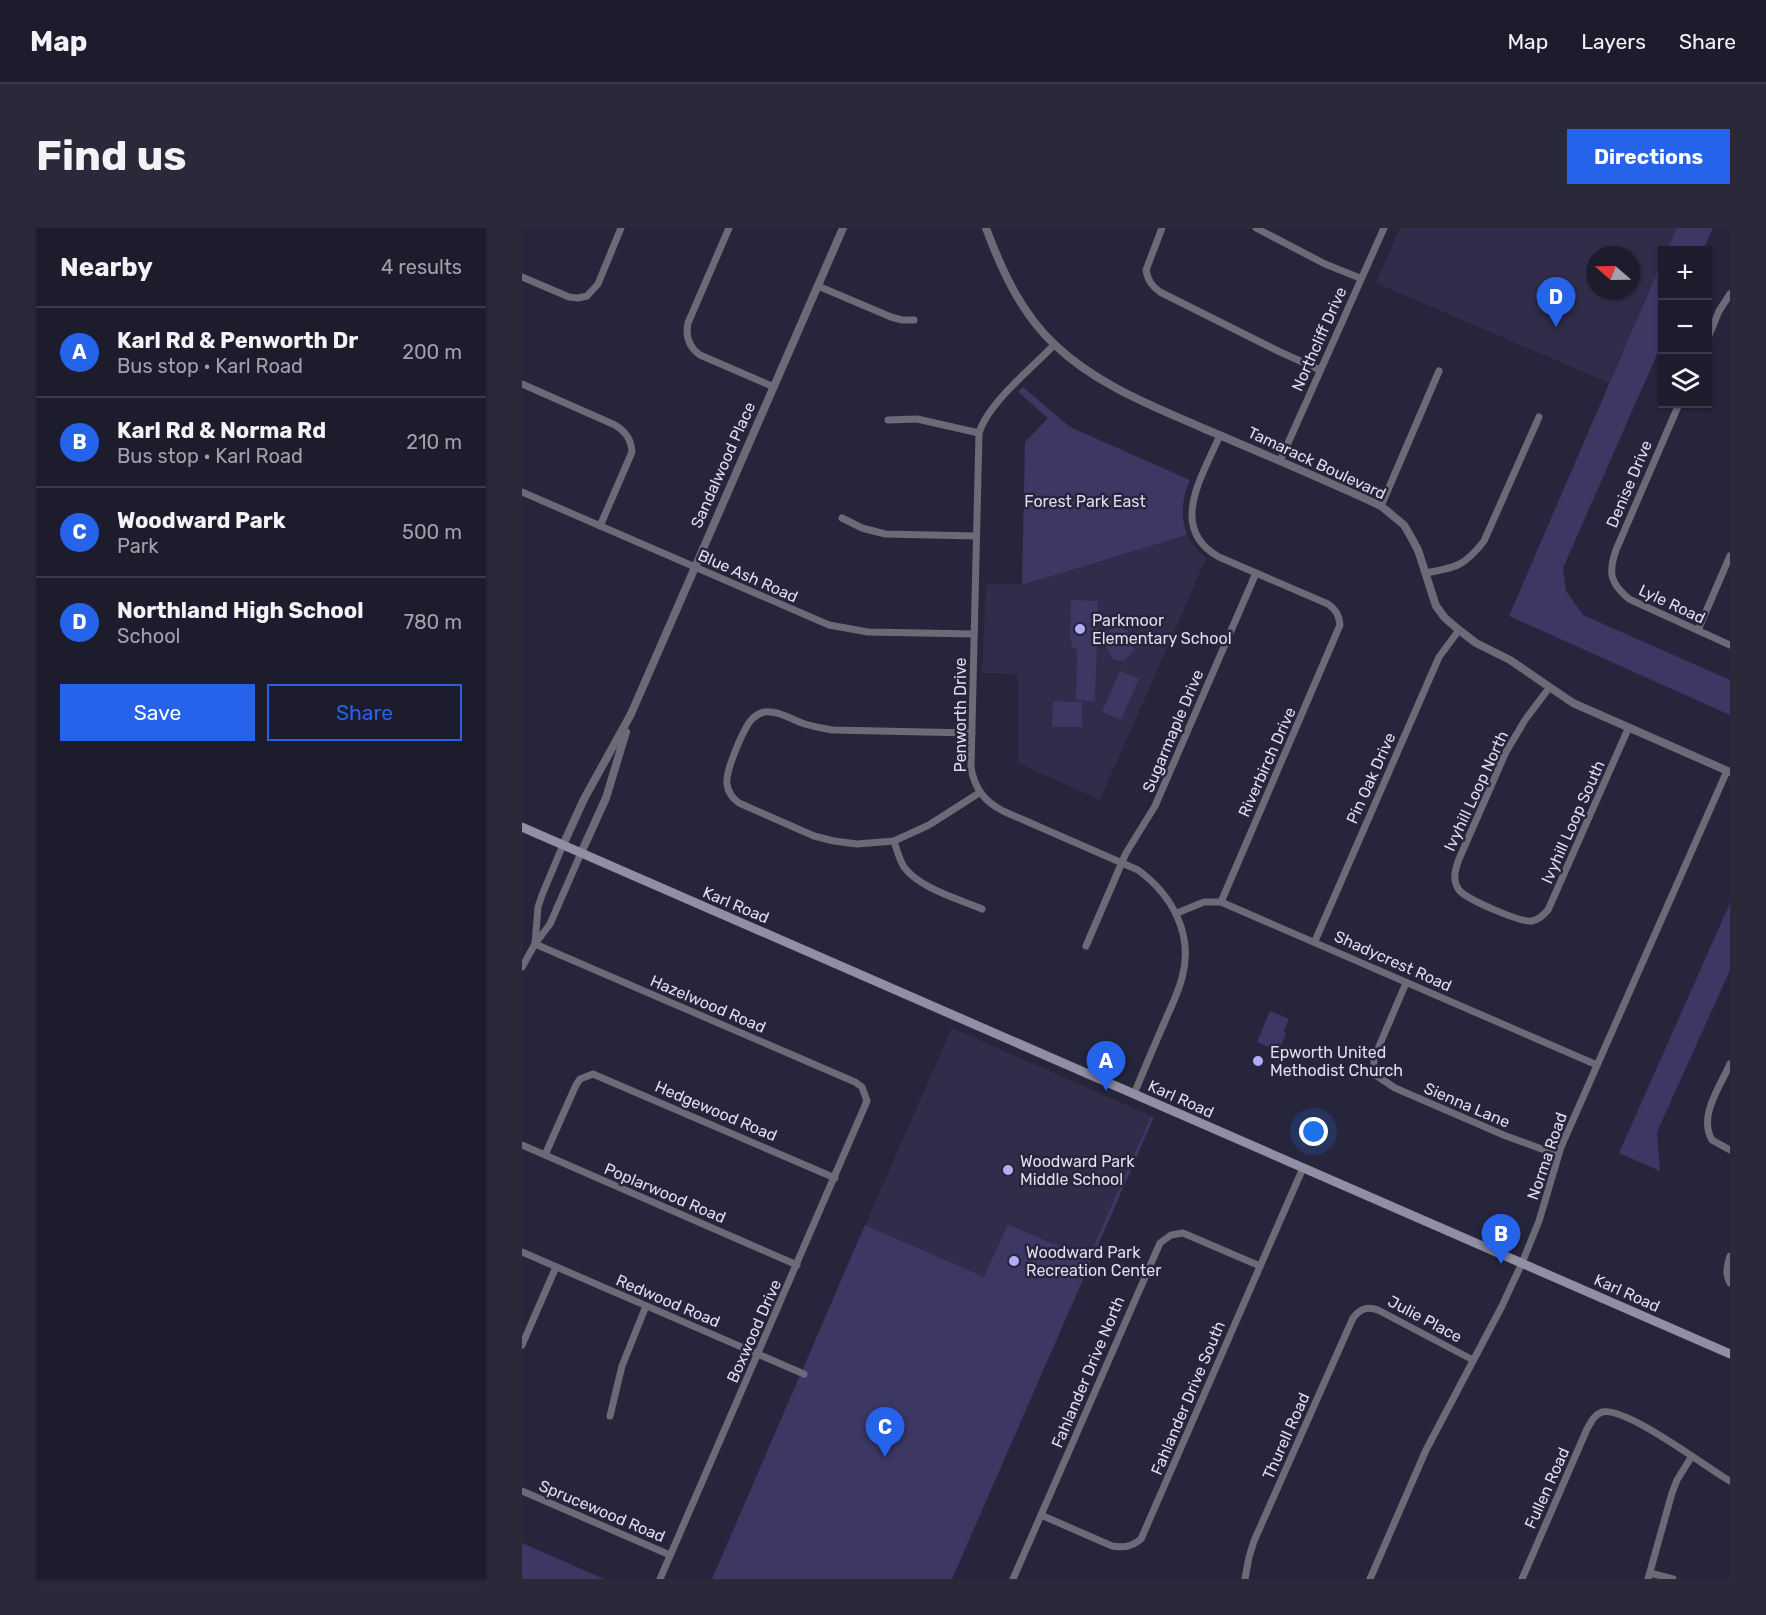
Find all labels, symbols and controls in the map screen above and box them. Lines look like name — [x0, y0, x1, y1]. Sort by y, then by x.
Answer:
text: Map — [30, 25, 87, 58]
text: Map — [1507, 29, 1548, 54]
text: Layers — [1581, 29, 1646, 54]
text: Share — [1679, 29, 1736, 54]
button: Directions — [1567, 129, 1730, 184]
text: Find us — [36, 131, 187, 181]
north arrow — [1586, 246, 1640, 300]
map controls — [1658, 246, 1712, 408]
button: + — [1658, 246, 1712, 300]
text: Nearby — [60, 252, 153, 283]
text: 4 results — [381, 255, 462, 279]
pin: D — [1536, 278, 1576, 327]
street label: Northcliff Drive — [1288, 284, 1350, 394]
button: − — [1658, 300, 1712, 354]
text: Karl Rd & Penworth Dr — [117, 327, 358, 354]
text: A — [72, 340, 87, 364]
text: 200 m — [402, 340, 462, 364]
text: Bus stop · Karl Road — [117, 354, 303, 378]
button: layers — [1658, 354, 1712, 408]
street label: Sandalwood Place — [687, 399, 759, 531]
text: Karl Rd & Norma Rd — [117, 417, 326, 444]
street label: Tamarack Boulevard — [1245, 423, 1389, 503]
text: B — [72, 430, 87, 454]
text: 210 m — [406, 430, 462, 454]
street label: Denise Drive — [1602, 437, 1656, 531]
text: Bus stop · Karl Road — [117, 444, 303, 468]
park label: Forest Park East — [1024, 492, 1146, 511]
text: Woodward Park — [117, 507, 286, 534]
text: C — [72, 520, 87, 544]
text: 500 m — [402, 520, 462, 544]
text: Park — [117, 534, 159, 558]
street label: Blue Ash Road — [695, 546, 801, 606]
street label: Lyle Road — [1636, 580, 1708, 628]
text: Northland High School — [117, 597, 363, 624]
text: D — [72, 610, 87, 634]
text: 780 m — [404, 610, 462, 634]
place label: Parkmoor Elementary School — [1092, 611, 1232, 648]
marker: Parkmoor Elementary School — [1073, 622, 1087, 636]
text: School — [117, 624, 180, 648]
street label: Penworth Drive — [951, 657, 970, 773]
street label: Sugarmaple Drive — [1138, 667, 1208, 795]
button: Save — [60, 684, 255, 741]
button: Share — [267, 684, 462, 741]
street label: Riverbirch Drive — [1234, 704, 1300, 820]
street label: Ivyhill Loop North — [1440, 728, 1512, 854]
street label: Pin Oak Drive — [1342, 729, 1400, 827]
street label: Ivyhill Loop South — [1537, 757, 1609, 887]
street label: Karl Road — [700, 883, 772, 927]
street label: Shadycrest Road — [1331, 927, 1455, 995]
street label: Hazelwood Road — [647, 971, 769, 1037]
pin: A — [1086, 1042, 1126, 1091]
place label: Epworth United Methodist Church — [1270, 1043, 1403, 1080]
marker: Epworth United Methodist Church — [1251, 1054, 1265, 1068]
street label: Karl Road — [1145, 1076, 1217, 1122]
street label: Hedgewood Road — [652, 1077, 780, 1145]
street label: Sienna Lane — [1421, 1078, 1513, 1132]
street label: Norma Road — [1523, 1110, 1571, 1202]
your location — [1299, 1117, 1328, 1146]
place label: Woodward Park Middle School — [1020, 1152, 1135, 1189]
street label: Poplarwood Road — [601, 1159, 729, 1227]
marker: Woodward Park Middle School — [1001, 1163, 1015, 1177]
pin: B — [1482, 1214, 1520, 1264]
place label: Woodward Park Recreation Center — [1026, 1243, 1161, 1280]
marker: Woodward Park Recreation Center — [1007, 1254, 1021, 1268]
street label: Karl Road — [1591, 1270, 1663, 1316]
street label: Redwood Road — [613, 1271, 723, 1331]
street label: Boxwood Drive — [723, 1276, 785, 1386]
street label: Julie Place — [1385, 1292, 1465, 1346]
street label: Fahlander Drive North — [1047, 1293, 1129, 1451]
street label: Fahlander Drive South — [1147, 1318, 1229, 1478]
street label: Thurell Road — [1258, 1390, 1314, 1482]
pin: C — [866, 1408, 904, 1457]
street label: Fullen Road — [1521, 1444, 1573, 1532]
street label: Sprucewood Road — [536, 1476, 668, 1546]

